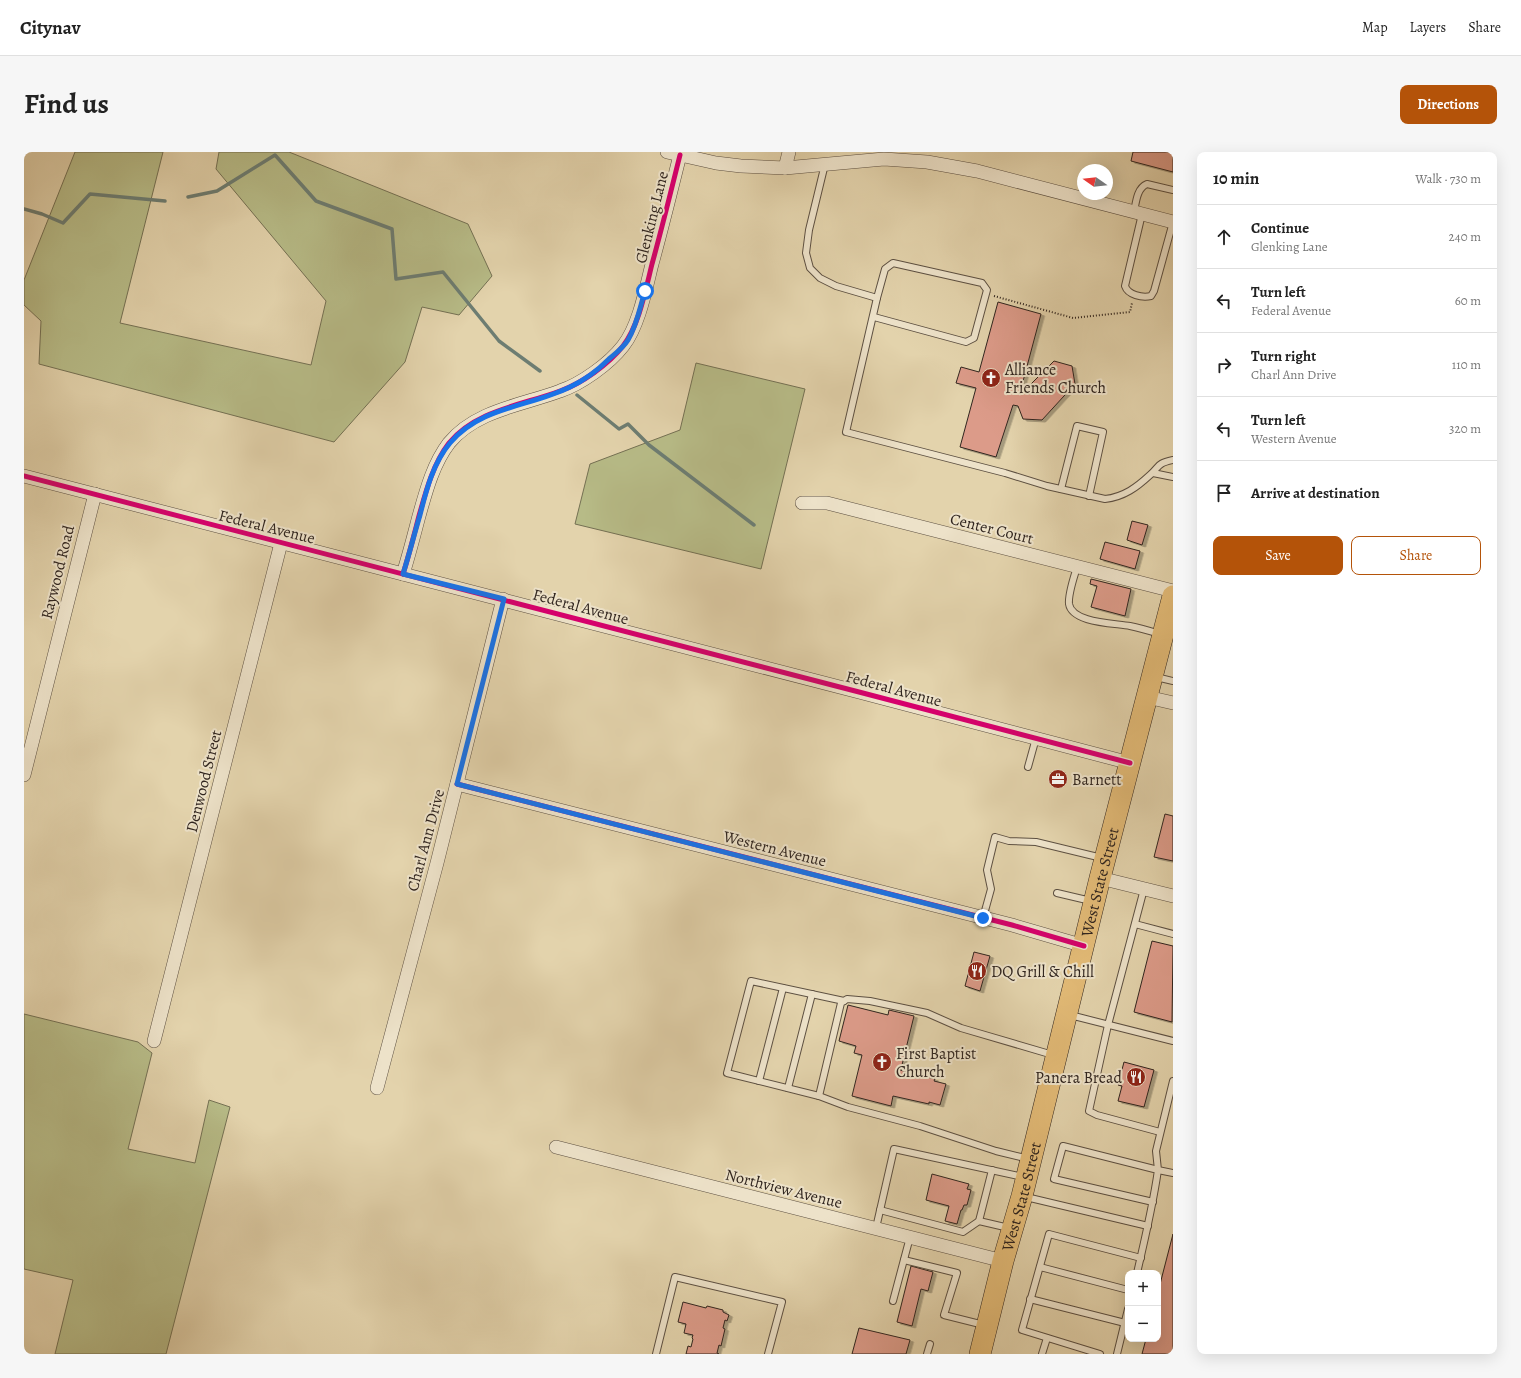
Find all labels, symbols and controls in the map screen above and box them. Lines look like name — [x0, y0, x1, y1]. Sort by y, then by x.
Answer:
text: Citynav — [20, 15, 81, 41]
text: Map — [1362, 18, 1388, 37]
text: Layers — [1410, 18, 1446, 37]
text: Share — [1468, 18, 1501, 37]
text: Find us — [24, 85, 109, 123]
button: Directions — [1400, 85, 1497, 124]
north arrow — [1077, 164, 1113, 200]
text: 10 min — [1213, 167, 1259, 190]
street label: Glenking Lane — [630, 169, 674, 266]
text: Walk · 730 m — [1415, 170, 1481, 187]
text: Continue — [1251, 218, 1309, 238]
icon: ahead — [1213, 226, 1235, 248]
text: 240 m — [1449, 228, 1481, 245]
text: Glenking Lane — [1251, 238, 1328, 255]
route start — [636, 282, 654, 300]
text: Turn left — [1251, 282, 1306, 302]
icon: left — [1213, 290, 1235, 312]
text: 60 m — [1455, 292, 1481, 309]
text: Federal Avenue — [1251, 302, 1331, 319]
text: Turn right — [1251, 346, 1316, 366]
icon: right — [1213, 354, 1235, 376]
text: 110 m — [1452, 356, 1481, 373]
place label: Alliance Friends Church — [1004, 359, 1107, 399]
text: Charl Ann Drive — [1251, 366, 1336, 383]
church icon: Alliance Friends Church — [980, 367, 1002, 389]
text: Turn left — [1251, 410, 1306, 430]
icon: left — [1213, 418, 1235, 440]
text: 320 m — [1449, 420, 1481, 437]
text: Western Avenue — [1251, 430, 1337, 447]
icon: arrive — [1213, 482, 1235, 504]
text: Arrive at destination — [1251, 483, 1380, 503]
street label: Federal Avenue — [216, 504, 317, 550]
street label: Center Court — [948, 508, 1036, 550]
street label: Raywood Road — [36, 523, 80, 621]
button: Save — [1213, 536, 1343, 575]
button: Share — [1351, 536, 1481, 575]
street label: Federal Avenue — [530, 584, 631, 630]
street label: Federal Avenue — [843, 666, 944, 712]
street label: Denwood Street — [181, 728, 227, 835]
office icon: Barnett — [1047, 768, 1069, 790]
place label: Barnett — [1072, 769, 1122, 791]
street label: Charl Ann Drive — [402, 787, 450, 894]
street label: Western Avenue — [720, 825, 829, 872]
street label: West State Street — [1076, 825, 1125, 940]
route end — [974, 909, 992, 927]
restaurant icon: DQ Grill & Chill — [966, 960, 988, 982]
place label: DQ Grill & Chill — [991, 961, 1094, 983]
place label: First Baptist Church — [896, 1043, 976, 1083]
church icon: First Baptist Church — [871, 1051, 893, 1073]
restaurant icon: Panera Bread — [1125, 1066, 1147, 1088]
place label: Panera Bread — [1035, 1067, 1122, 1089]
street label: West State Street — [996, 1140, 1047, 1255]
street label: Northview Avenue — [723, 1164, 844, 1214]
map controls — [1125, 1270, 1161, 1342]
button: + — [1125, 1270, 1161, 1306]
button: − — [1125, 1306, 1161, 1342]

